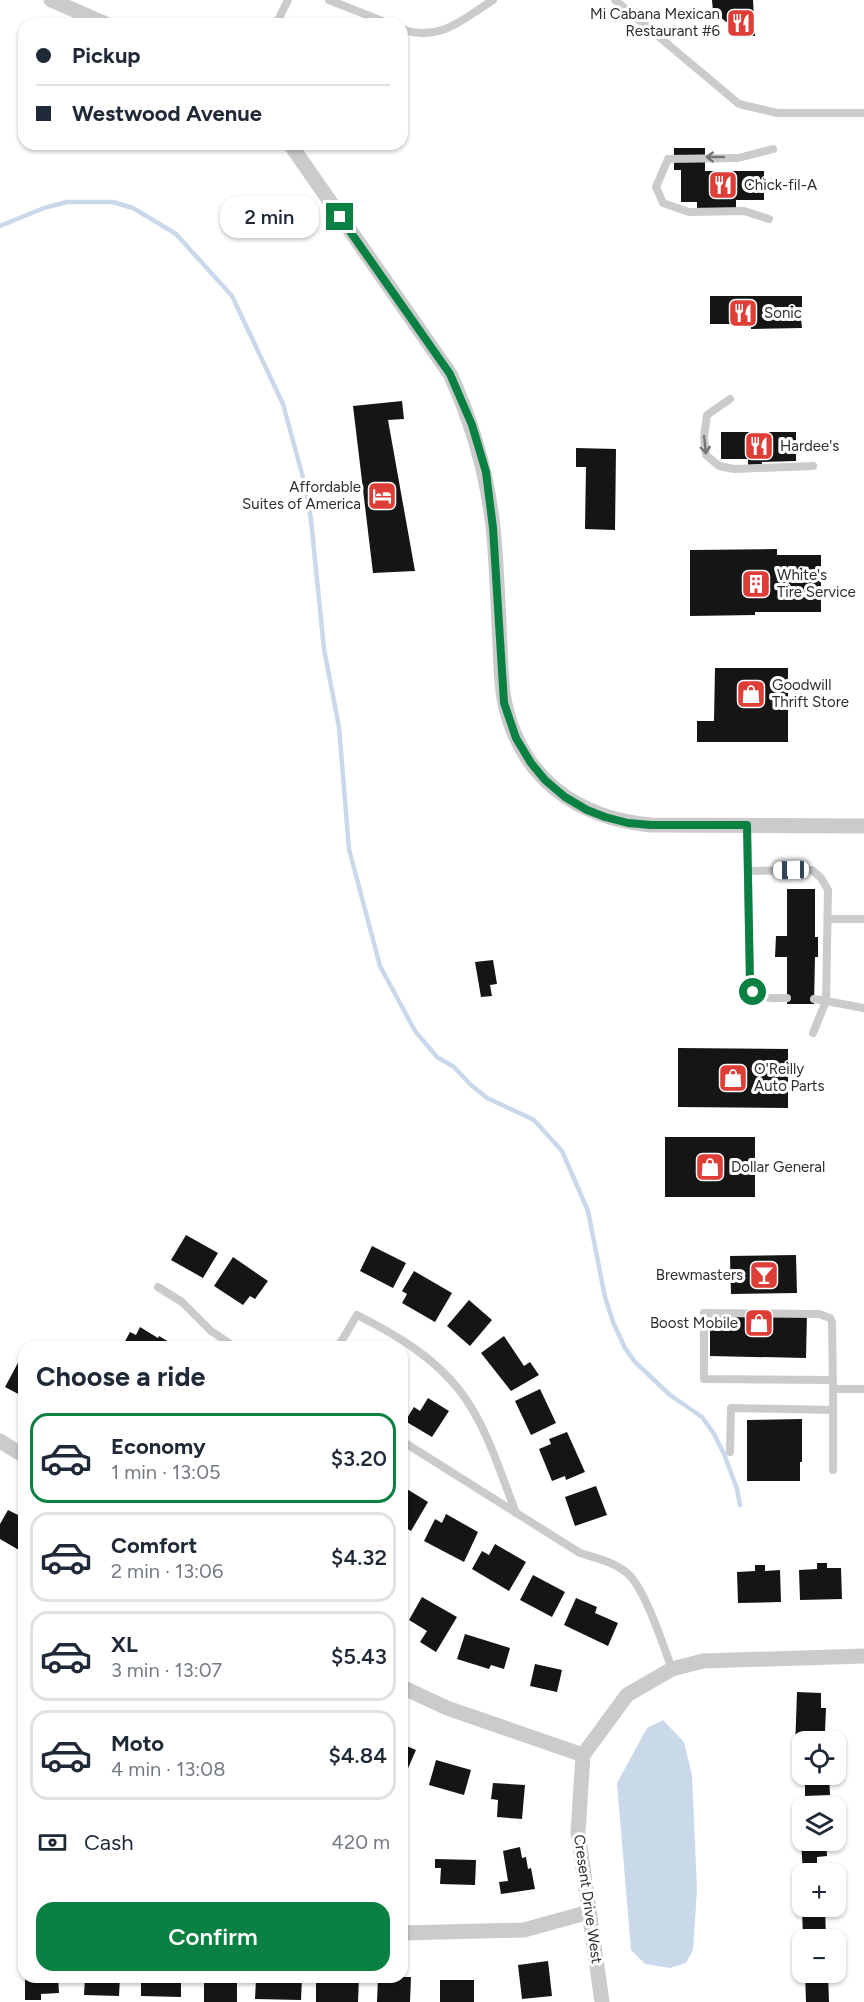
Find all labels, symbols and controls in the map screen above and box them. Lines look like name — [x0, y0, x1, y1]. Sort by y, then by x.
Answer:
place label: Mi Cabana Mexican Restaurant #6 — [590, 5, 720, 40]
restaurant icon: Mi Cabana Mexican Restaurant #6 — [725, 7, 757, 39]
text: Pickup — [72, 42, 141, 69]
text: Westwood Avenue — [72, 100, 262, 127]
one-way arrow — [706, 151, 726, 163]
restaurant icon: Chick-fil-A — [707, 169, 739, 201]
place label: Chick-fil-A — [744, 176, 817, 194]
callout: 2 min — [220, 196, 319, 238]
route end — [326, 203, 353, 230]
text: 2 min — [245, 205, 294, 229]
restaurant icon: Sonic — [727, 297, 759, 329]
place label: Sonic — [764, 304, 802, 322]
restaurant icon: Hardee's — [743, 430, 775, 462]
one-way arrow — [700, 435, 711, 454]
place label: Hardee's — [780, 437, 839, 455]
place label: Affordable Suites of America — [242, 478, 361, 513]
hotel icon: Affordable Suites of America — [366, 480, 398, 512]
place label: White's Tire Service — [777, 566, 856, 601]
building icon: White's Tire Service — [740, 568, 772, 600]
place label: Goodwill Thrift Store — [772, 676, 849, 711]
shop icon: Goodwill Thrift Store — [735, 678, 767, 710]
car — [773, 861, 809, 879]
route start — [739, 978, 766, 1005]
place label: O'Reilly Auto Parts — [754, 1060, 824, 1095]
shop icon: O'Reilly Auto Parts — [717, 1062, 749, 1094]
shop icon: Dollar General — [694, 1151, 726, 1183]
place label: Dollar General — [731, 1158, 825, 1176]
bar icon: Brewmasters — [748, 1259, 780, 1291]
place label: Brewmasters — [656, 1266, 743, 1284]
shop icon: Boost Mobile — [743, 1307, 775, 1339]
place label: Boost Mobile — [650, 1314, 738, 1332]
text: Choose a ride — [36, 1360, 205, 1393]
icon: car — [39, 1431, 93, 1485]
text: Economy — [111, 1433, 206, 1460]
text: $3.20 — [331, 1445, 387, 1472]
text: 1 min · 13:05 — [111, 1460, 221, 1484]
icon: car — [39, 1530, 93, 1584]
text: Comfort — [111, 1532, 197, 1559]
text: $4.32 — [331, 1544, 387, 1571]
text: 2 min · 13:06 — [111, 1559, 223, 1583]
icon: car — [39, 1629, 93, 1683]
text: XL — [111, 1631, 138, 1658]
text: $5.43 — [331, 1643, 387, 1670]
text: 3 min · 13:07 — [111, 1658, 222, 1682]
icon: car — [39, 1728, 93, 1782]
text: Moto — [111, 1730, 164, 1757]
map controls — [792, 1731, 846, 1983]
button: locate — [792, 1731, 846, 1785]
text: $4.84 — [329, 1742, 387, 1769]
text: 4 min · 13:08 — [111, 1757, 225, 1781]
button: layers — [792, 1797, 846, 1851]
icon: cash — [36, 1826, 69, 1859]
text: Cash — [84, 1829, 134, 1856]
text: 420 m — [332, 1830, 390, 1854]
street label: Cresent Drive West — [570, 1833, 606, 1965]
button: + — [792, 1863, 846, 1917]
button: Confirm — [36, 1902, 390, 1971]
button: − — [792, 1929, 846, 1983]

